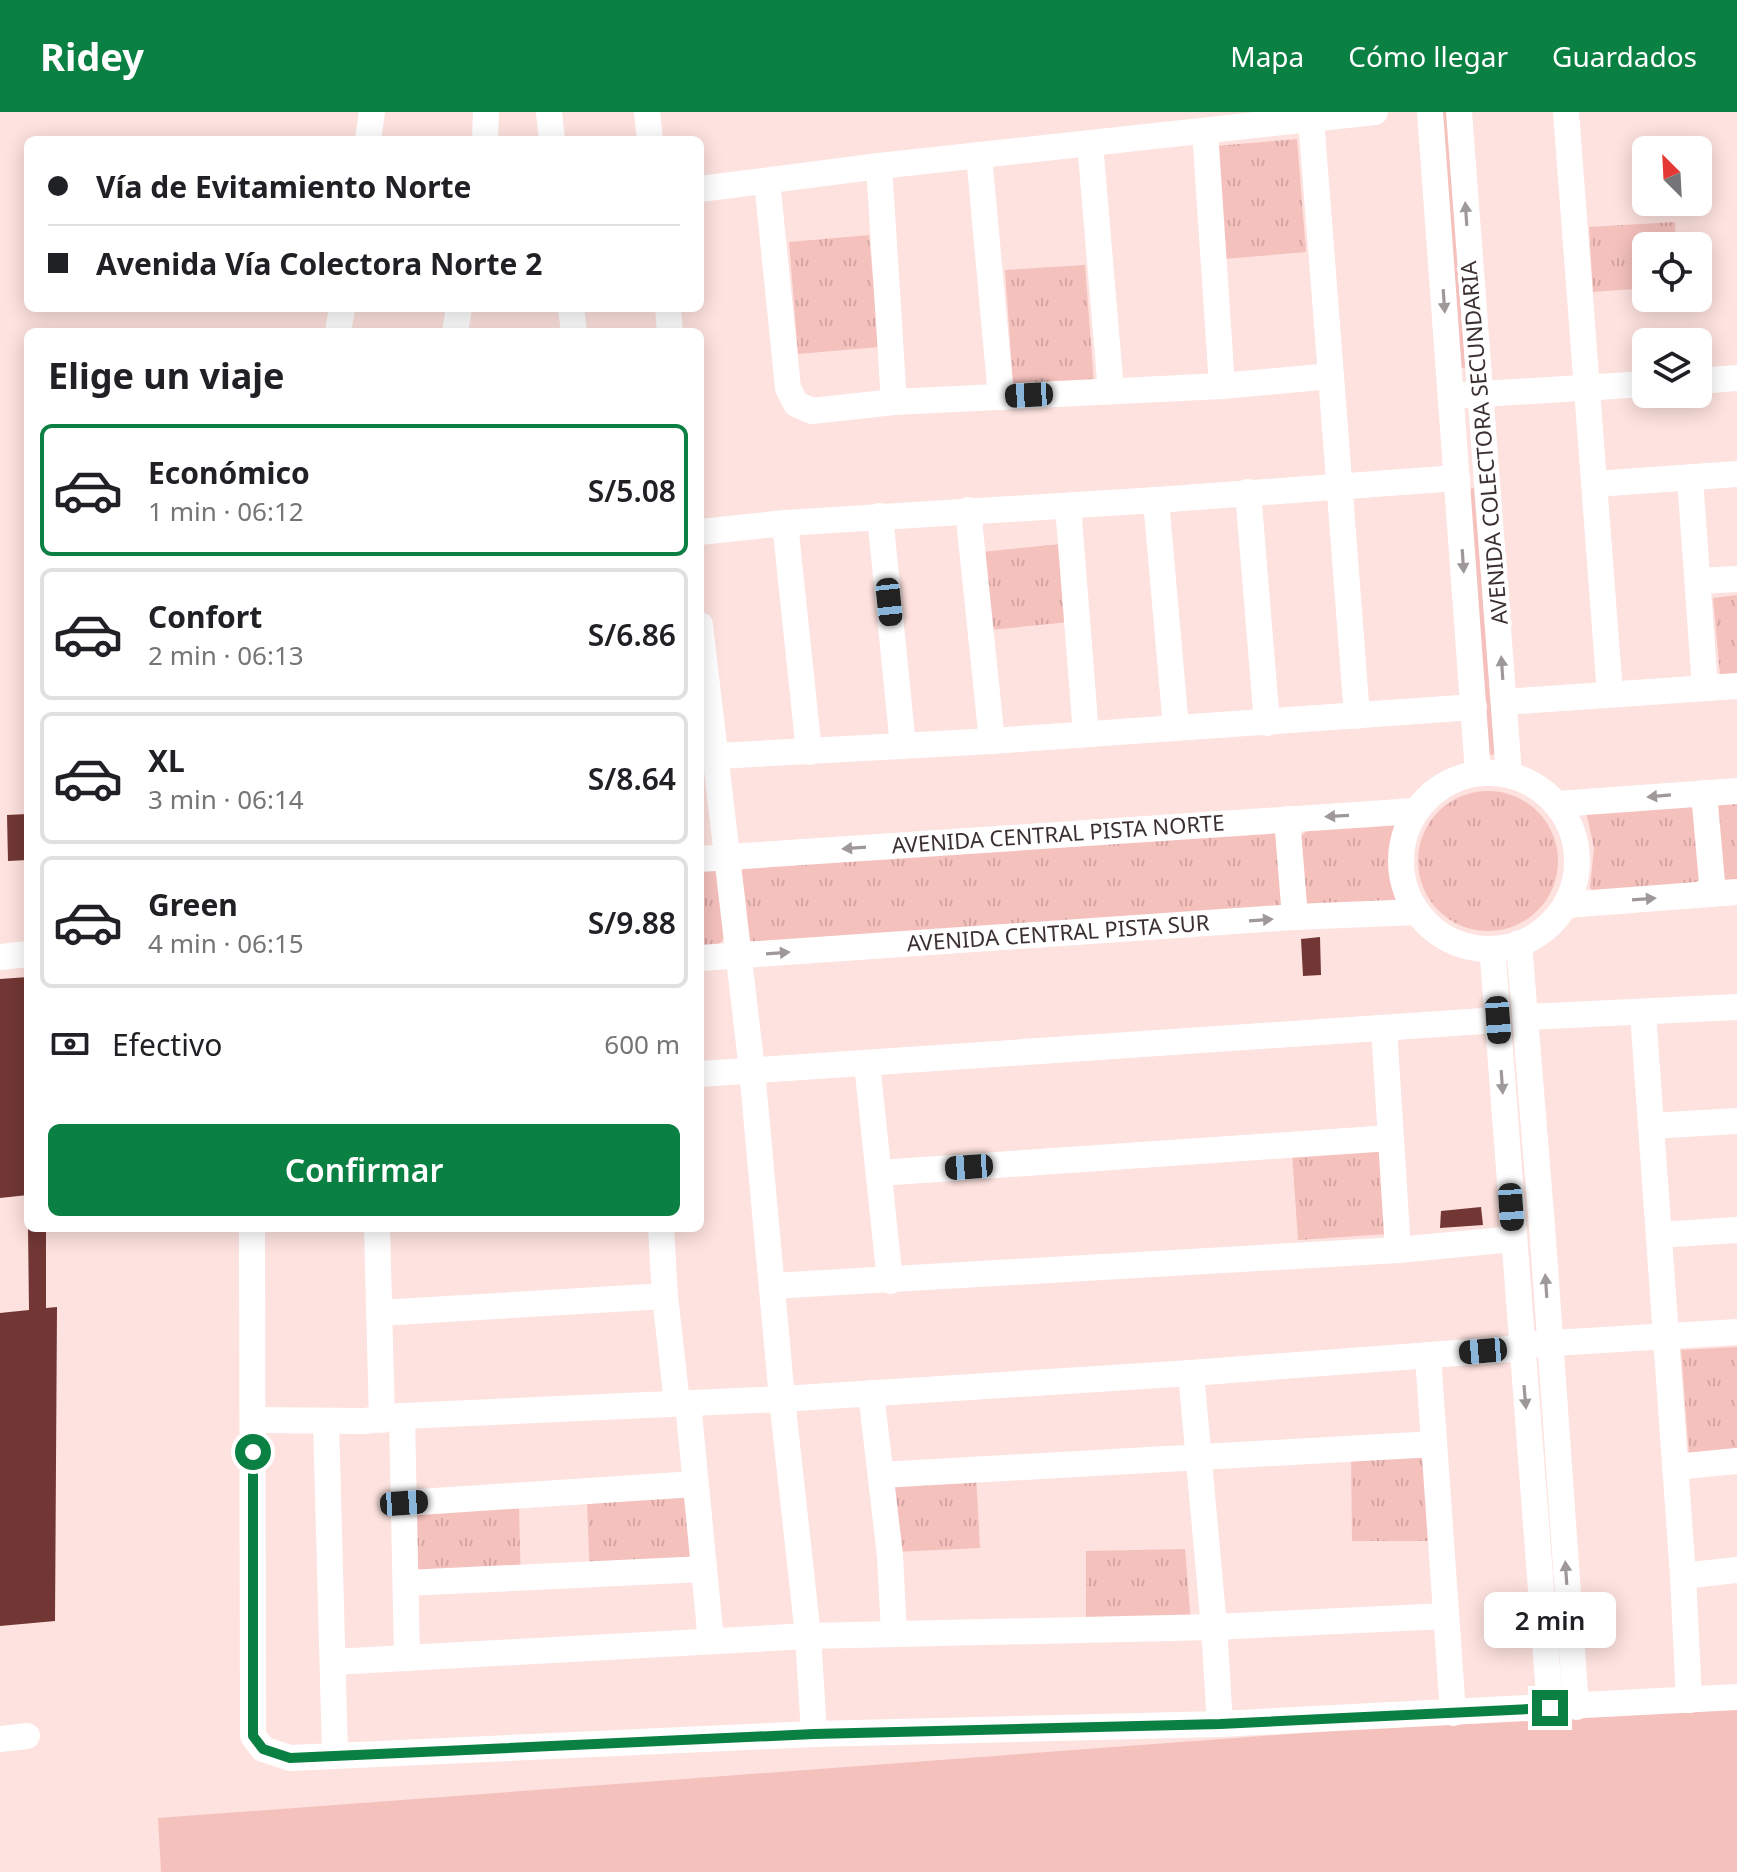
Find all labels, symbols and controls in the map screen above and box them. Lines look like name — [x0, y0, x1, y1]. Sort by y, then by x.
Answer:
text: Ridey — [40, 30, 144, 82]
text: Mapa — [1230, 37, 1304, 75]
text: Cómo llegar — [1348, 37, 1508, 75]
text: Guardados — [1552, 37, 1697, 75]
north arrow — [1632, 136, 1712, 216]
map controls — [1632, 136, 1712, 408]
text: Vía de Evitamiento Norte — [96, 166, 471, 207]
one-way arrow — [1459, 201, 1472, 226]
button: locate — [1632, 232, 1712, 312]
text: Avenida Vía Colectora Norte 2 — [96, 243, 542, 284]
street label: AVENIDA COLECTORA SECUNDARIA — [1452, 259, 1514, 626]
one-way arrow — [1438, 289, 1451, 314]
button: layers — [1632, 328, 1712, 408]
text: Elige un viaje — [48, 351, 285, 400]
car — [1004, 382, 1054, 408]
text: Económico — [148, 452, 310, 493]
icon: car — [52, 454, 124, 526]
text: S/5.08 — [588, 470, 676, 511]
text: 1 min · 06:12 — [148, 493, 304, 529]
one-way arrow — [1457, 549, 1470, 574]
car — [875, 577, 903, 627]
text: Confort — [148, 596, 262, 637]
icon: car — [52, 598, 124, 670]
text: S/6.86 — [588, 614, 676, 655]
text: 2 min · 06:13 — [148, 637, 304, 673]
one-way arrow — [1495, 656, 1508, 681]
text: XL — [148, 740, 185, 781]
icon: car — [52, 742, 124, 814]
text: S/8.64 — [588, 758, 676, 799]
text: 3 min · 06:14 — [148, 781, 304, 817]
one-way arrow — [1646, 790, 1671, 803]
street label: AVENIDA CENTRAL PISTA NORTE — [890, 806, 1225, 860]
one-way arrow — [1324, 810, 1349, 823]
one-way arrow — [841, 842, 866, 855]
text: Green — [148, 884, 238, 925]
icon: car — [52, 886, 124, 958]
one-way arrow — [1632, 892, 1657, 905]
text: S/9.88 — [588, 902, 676, 943]
street label: AVENIDA CENTRAL PISTA SUR — [906, 906, 1211, 958]
one-way arrow — [1249, 913, 1274, 926]
text: 4 min · 06:15 — [148, 925, 304, 961]
one-way arrow — [766, 946, 791, 959]
car — [1484, 995, 1512, 1045]
icon: cash — [48, 1022, 92, 1066]
text: Efectivo — [112, 1024, 222, 1065]
text: 600 m — [604, 1026, 680, 1062]
one-way arrow — [1496, 1070, 1509, 1095]
button: Confirmar — [48, 1124, 680, 1216]
car — [944, 1153, 994, 1181]
car — [1497, 1182, 1525, 1232]
one-way arrow — [1540, 1273, 1553, 1298]
car — [1458, 1337, 1508, 1365]
one-way arrow — [1519, 1385, 1532, 1410]
route start — [235, 1434, 271, 1470]
car — [379, 1489, 429, 1517]
one-way arrow — [1559, 1560, 1572, 1585]
callout: 2 min — [1484, 1592, 1616, 1648]
text: 2 min — [1515, 1602, 1585, 1638]
route end — [1532, 1690, 1568, 1726]

